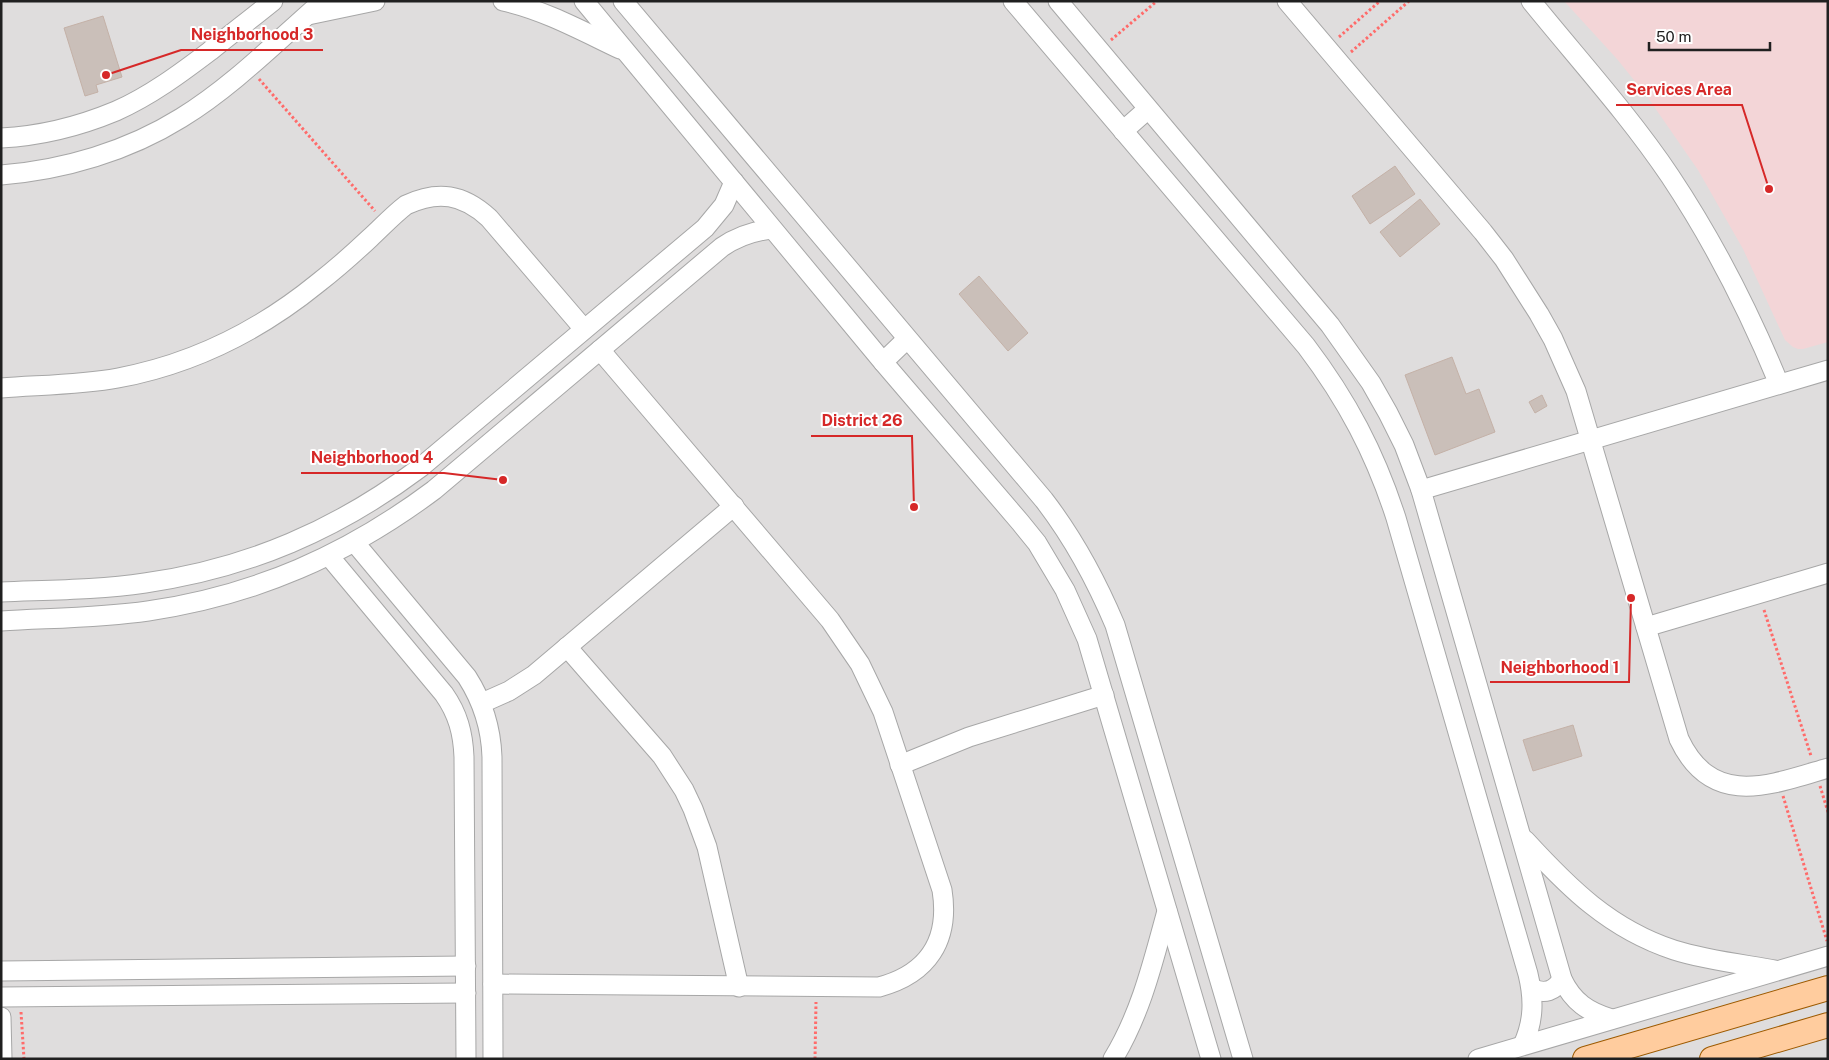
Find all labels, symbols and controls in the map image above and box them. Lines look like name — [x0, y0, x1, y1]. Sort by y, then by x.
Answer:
callout: Neighborhood 3 — [181, 19, 323, 50]
scale bar — [1649, 20, 1770, 52]
text: Neighborhood 3 — [191, 25, 313, 44]
text: 50 m — [1656, 28, 1691, 45]
callout: Services Area — [1616, 74, 1742, 105]
text: Services Area — [1626, 80, 1732, 99]
callout: District 26 — [811, 405, 912, 436]
text: District 26 — [821, 411, 903, 430]
callout: Neighborhood 4 — [301, 442, 444, 473]
text: Neighborhood 4 — [311, 448, 434, 467]
callout: Neighborhood 1 — [1490, 651, 1629, 682]
text: Neighborhood 1 — [1501, 658, 1619, 677]

